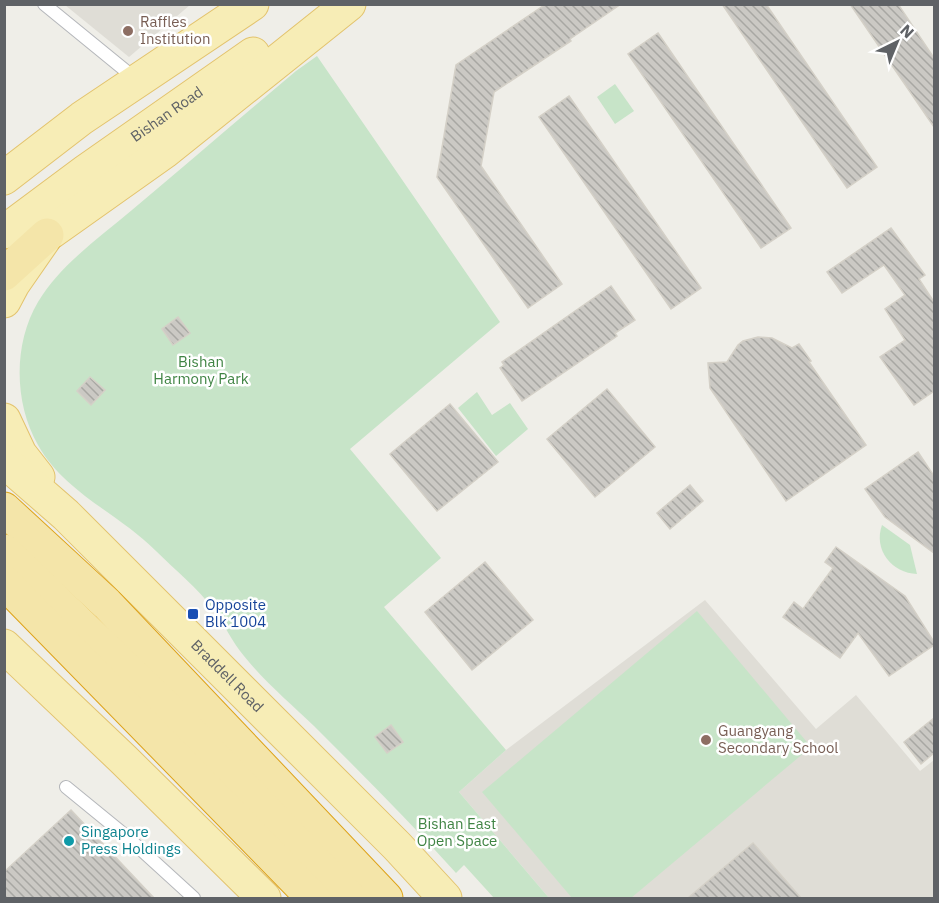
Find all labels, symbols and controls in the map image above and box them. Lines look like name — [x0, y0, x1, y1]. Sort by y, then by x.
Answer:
place label: Raffles Institution — [140, 12, 210, 48]
north arrow — [867, 12, 927, 72]
text: N — [896, 20, 918, 42]
marker: Raffles Institution — [121, 24, 135, 38]
street label: Bishan Road — [127, 82, 206, 146]
park label: Bishan Harmony Park — [153, 352, 249, 388]
place label: Opposite Blk 1004 — [205, 595, 266, 631]
marker: Opposite Blk 1004 — [186, 607, 200, 621]
street label: Braddell Road — [187, 635, 268, 716]
place label: Guangyang Secondary School — [718, 721, 838, 757]
marker: Guangyang Secondary School — [699, 733, 713, 747]
park label: Bishan East Open Space — [417, 814, 497, 850]
place label: Singapore Press Holdings — [81, 822, 181, 858]
marker: Singapore Press Holdings — [62, 834, 76, 848]

